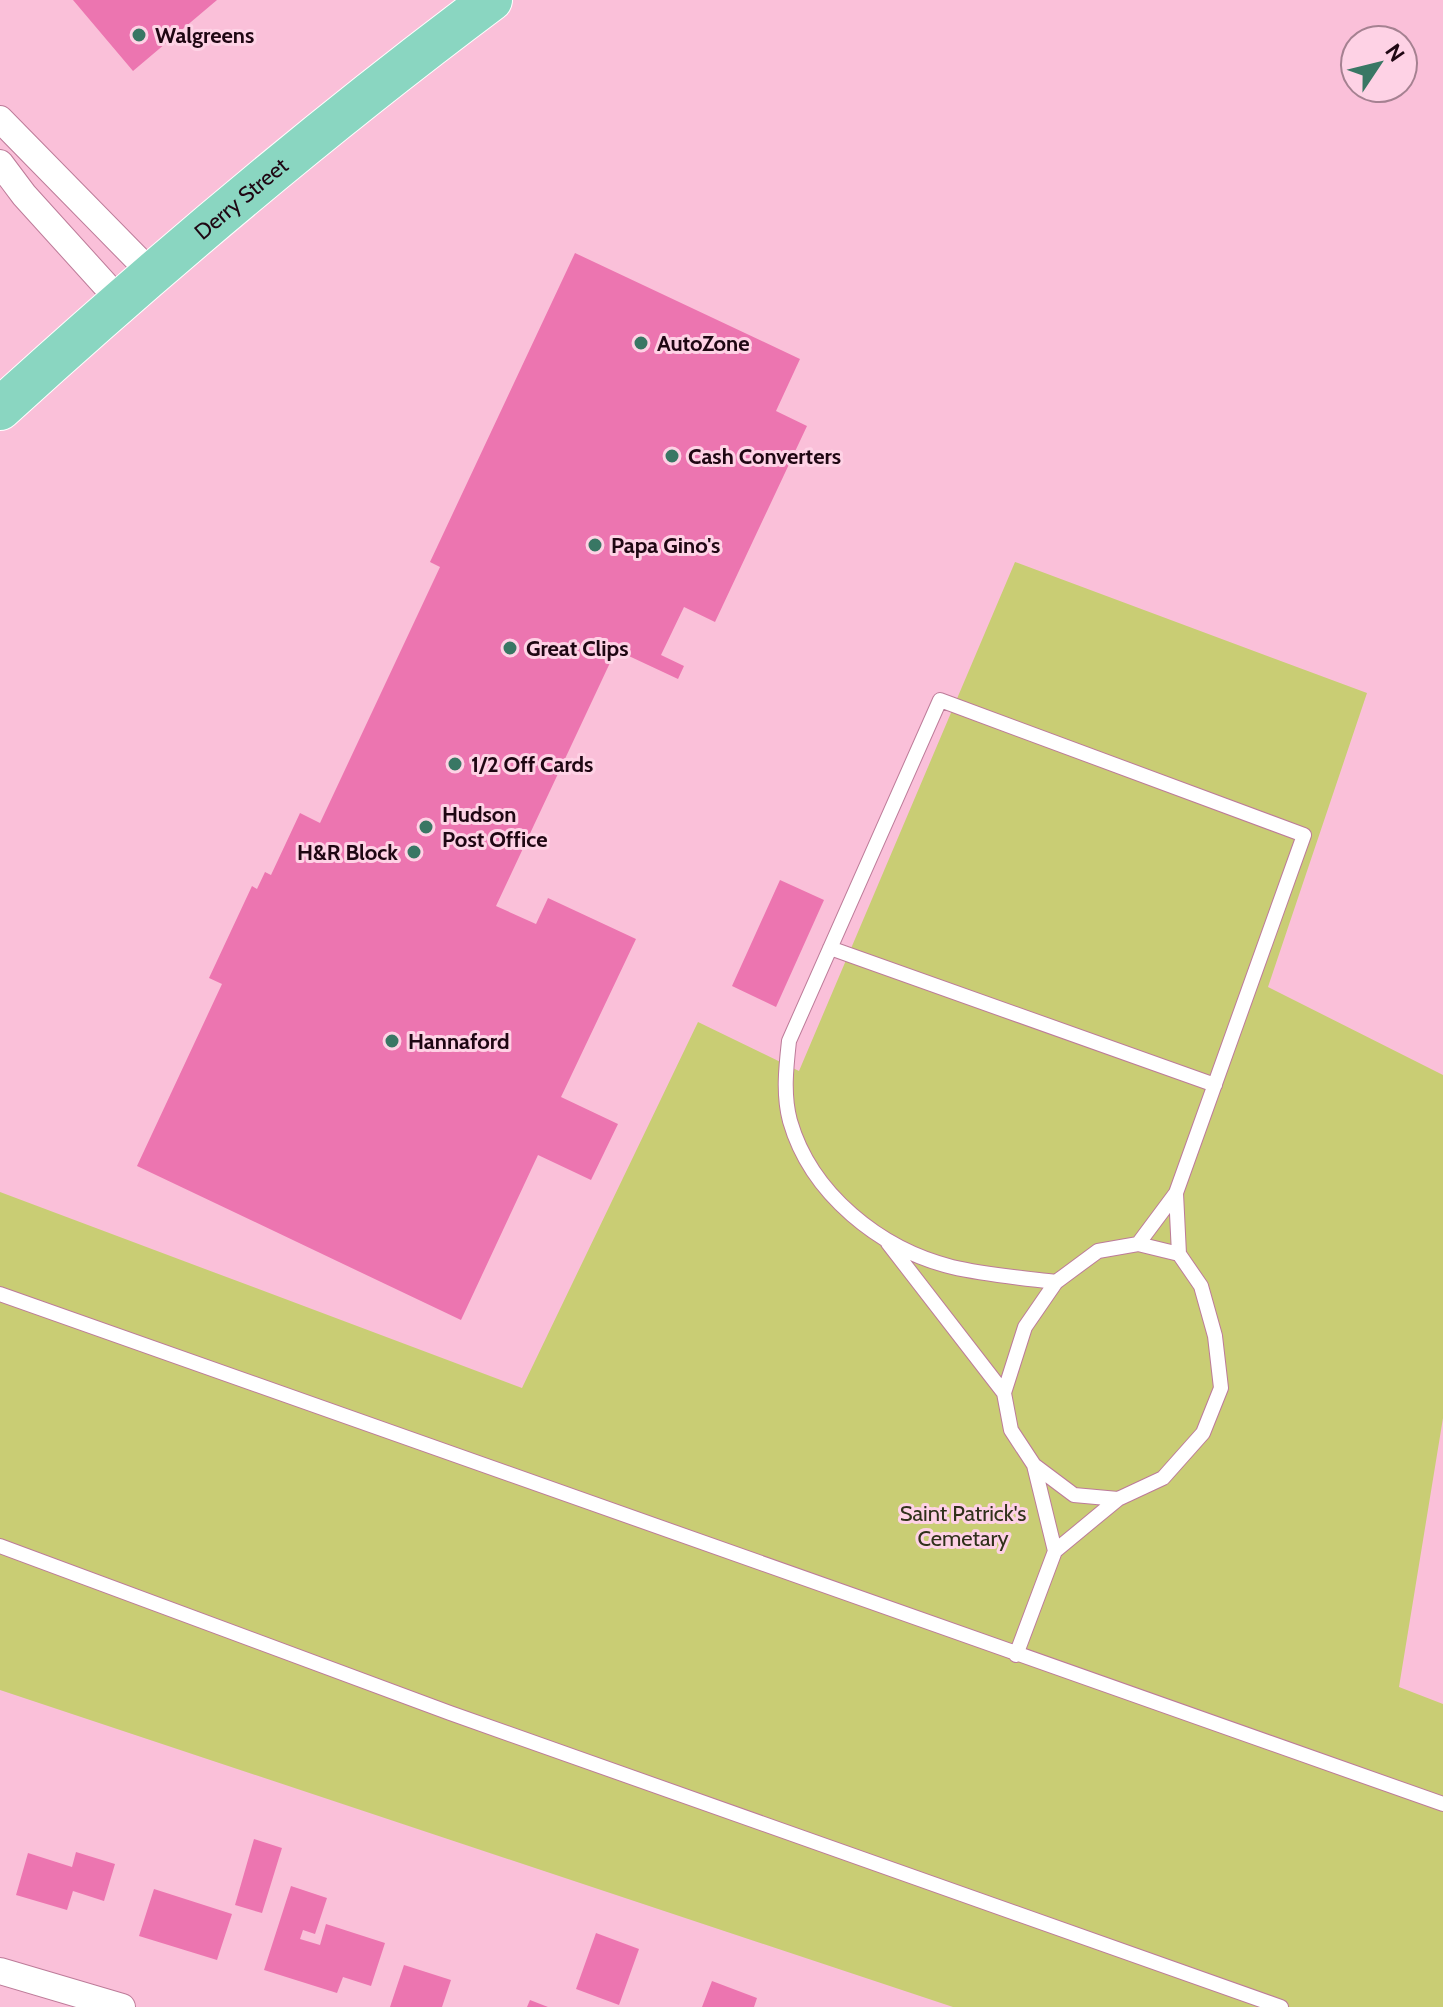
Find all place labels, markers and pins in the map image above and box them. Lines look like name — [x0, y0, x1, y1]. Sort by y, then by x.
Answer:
place label: Walgreens — [155, 22, 254, 49]
marker: Walgreens — [130, 26, 148, 44]
place label: AutoZone — [657, 330, 750, 357]
marker: AutoZone — [632, 334, 650, 352]
place label: Cash Converters — [688, 443, 841, 470]
marker: Cash Converters — [663, 447, 681, 465]
place label: Papa Gino's — [611, 532, 720, 559]
marker: Papa Gino's — [586, 536, 604, 554]
place label: Great Clips — [526, 635, 629, 662]
marker: Great Clips — [501, 639, 519, 657]
place label: 1/2 Off Cards — [471, 751, 593, 778]
marker: 1/2 Off Cards — [446, 755, 464, 773]
place label: Hudson Post Office — [442, 801, 548, 853]
marker: Hudson Post Office — [417, 818, 435, 836]
place label: H&R Block — [297, 839, 398, 866]
marker: H&R Block — [405, 843, 423, 861]
place label: Hannaford — [408, 1028, 509, 1055]
marker: Hannaford — [383, 1032, 401, 1050]

